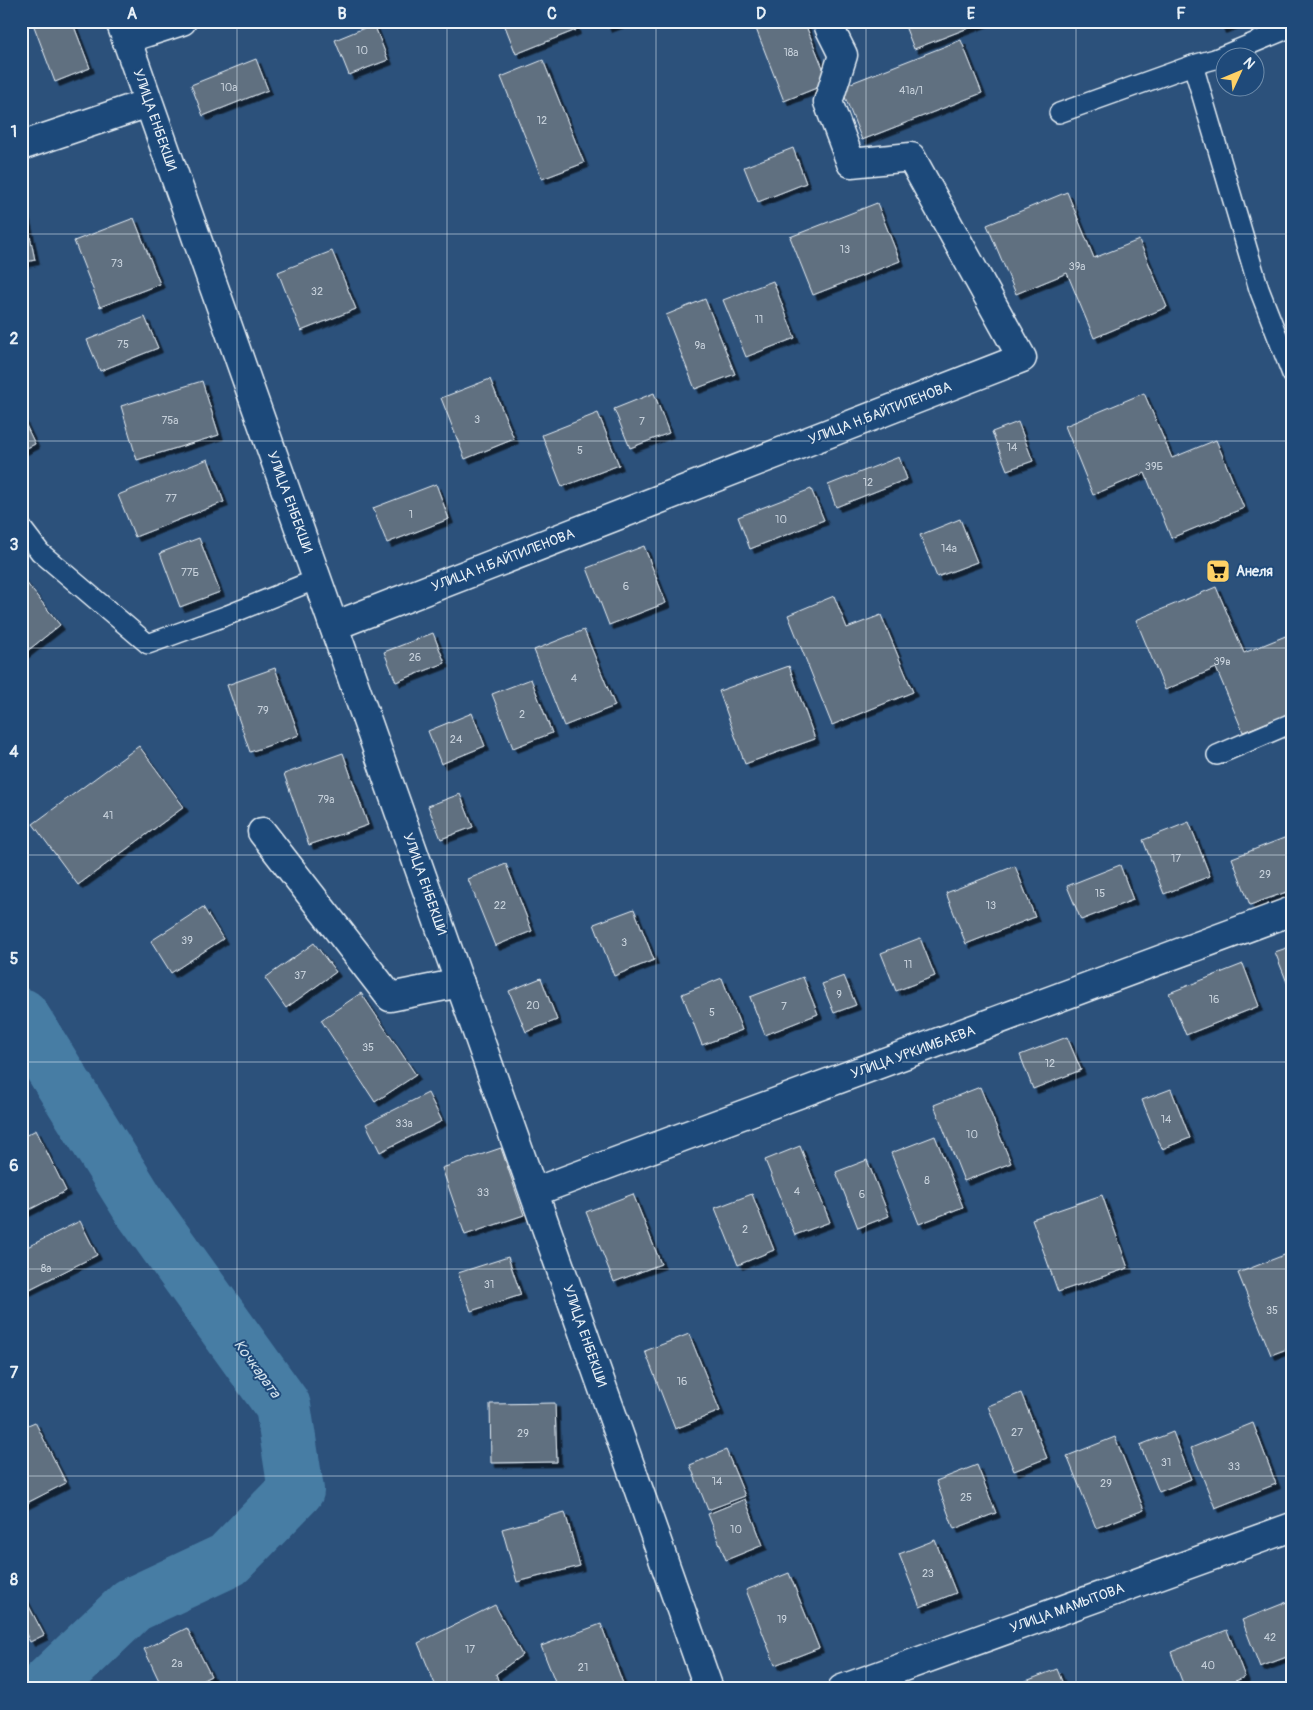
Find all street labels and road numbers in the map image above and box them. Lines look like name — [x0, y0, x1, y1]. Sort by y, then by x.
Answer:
street label: УЛИЦА ЕНБЕКШИ — [130, 67, 180, 173]
street label: УЛИЦА Н.БАЙТИЛЕНОВА — [806, 378, 954, 448]
street label: УЛИЦА ЕНБЕКШИ — [264, 449, 316, 555]
street label: УЛИЦА Н.БАЙТИЛЕНОВА — [429, 525, 577, 595]
street label: УЛИЦА ЕНБЕКШИ — [400, 831, 450, 937]
street label: УЛИЦА УРКИМБАЕВА — [849, 1022, 977, 1082]
street label: УЛИЦА ЕНБЕКШИ — [560, 1283, 610, 1389]
street label: УЛИЦА МАМЫТОВА — [1008, 1579, 1126, 1637]

